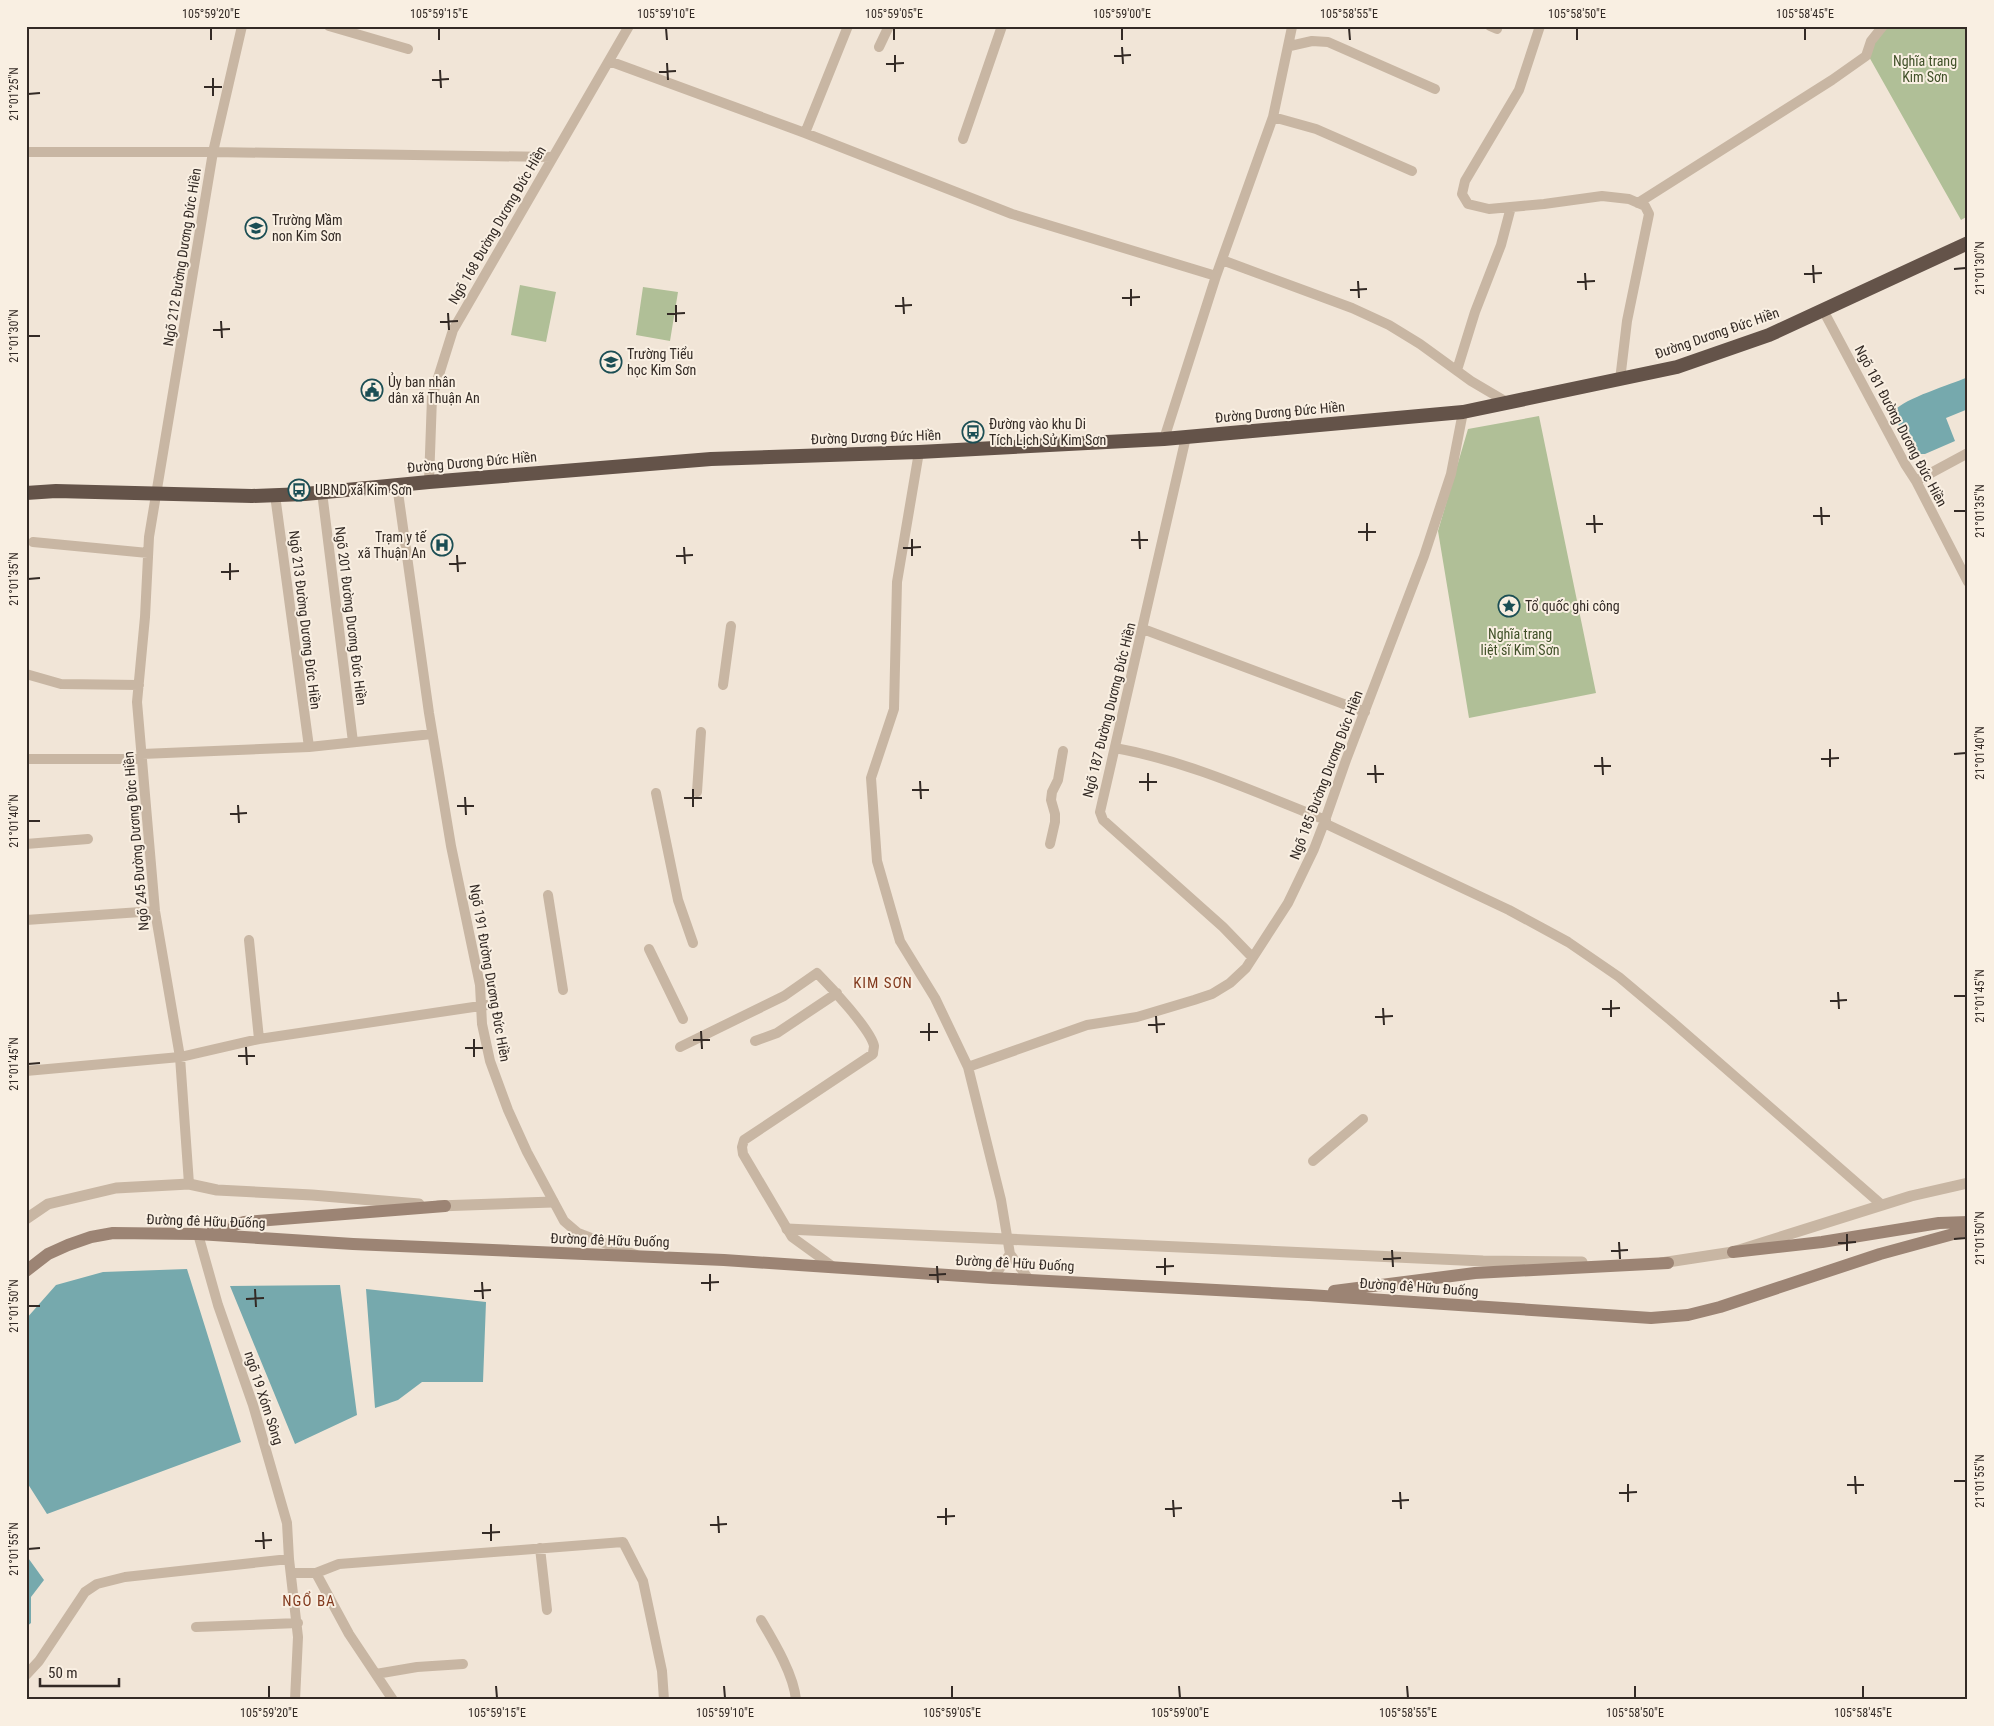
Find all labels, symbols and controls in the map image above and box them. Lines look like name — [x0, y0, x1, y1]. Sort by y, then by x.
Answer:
text: 105°59'20"E — [182, 7, 240, 21]
text: 105°59'15"E — [410, 7, 468, 21]
text: 105°59'10"E — [637, 7, 695, 21]
text: 105°59'05"E — [865, 7, 923, 21]
text: 105°59'00"E — [1093, 7, 1151, 21]
text: 105°58'55"E — [1320, 7, 1378, 21]
text: 105°58'50"E — [1548, 7, 1606, 21]
text: 105°58'45"E — [1776, 7, 1834, 21]
park label: Nghĩa trang Kim Sơn — [1893, 53, 1957, 85]
text: 21°01'25"N — [7, 67, 21, 121]
street label: Ngõ 168 Đường Dương Đức Hiền — [445, 143, 549, 307]
street label: Ngõ 212 Đường Dương Đức Hiền — [160, 167, 204, 347]
place label: Trường Mầm non Kim Sơn — [272, 212, 343, 244]
school or university icon: Trường Mầm non Kim Sơn — [244, 216, 268, 240]
text: 21°01'30"N — [1973, 241, 1987, 295]
street label: Đường Dương Đức Hiền — [1653, 304, 1781, 362]
text: 21°01'30"N — [7, 309, 21, 363]
street label: Ngõ 181 Đường Dương Đức Hiền — [1852, 343, 1950, 509]
place label: Trường Tiểu học Kim Sơn — [627, 346, 696, 378]
school or university icon: Trường Tiểu học Kim Sơn — [599, 350, 623, 374]
place label: Ủy ban nhân dân xã Thuận An — [388, 372, 480, 406]
public building icon: Ủy ban nhân dân xã Thuận An — [360, 378, 384, 402]
street label: Đường Dương Đức Hiền — [1214, 398, 1346, 426]
place label: Đường vào khu Di Tích Lịch Sử Kim Sơn — [989, 416, 1106, 448]
bus stop icon: Đường vào khu Di Tích Lịch Sử Kim Sơn — [961, 420, 985, 444]
street label: Đường Dương Đức Hiền — [811, 427, 941, 447]
street label: Đường Dương Đức Hiền — [406, 448, 538, 476]
bus stop icon: UBND xã Kim Sơn — [287, 478, 311, 502]
place label: UBND xã Kim Sơn — [315, 482, 412, 498]
text: 21°01'35"N — [1973, 484, 1987, 538]
street label: Ngõ 201 Đường Dương Đức Hiền — [332, 526, 370, 706]
place label: Trạm y tế xã Thuận An — [358, 529, 427, 561]
street label: Ngõ 213 Đường Dương Đức Hiền — [286, 530, 324, 710]
hospital icon: Trạm y tế xã Thuận An — [430, 533, 454, 557]
text: 21°01'35"N — [7, 552, 21, 606]
place icon: Tổ quốc ghi công — [1497, 594, 1521, 618]
place label: Tổ quốc ghi công — [1525, 598, 1620, 614]
street label: Ngõ 187 Đường Dương Đức Hiền — [1079, 621, 1139, 799]
park label: Nghĩa trang liệt sĩ Kim Sơn — [1481, 626, 1559, 658]
street label: Ngõ 185 Đường Dương Đức Hiền — [1286, 688, 1366, 862]
text: 21°01'40"N — [1973, 726, 1987, 780]
street label: Ngõ 245 Đường Dương Đức Hiền — [120, 751, 152, 931]
text: 21°01'40"N — [7, 794, 21, 848]
street label: Ngõ 191 Đường Dương Đức Hiền — [466, 883, 514, 1063]
text: 21°01'45"N — [1973, 969, 1987, 1023]
district label: KIM SƠN — [853, 974, 913, 992]
text: 21°01'45"N — [7, 1037, 21, 1091]
street label: Đường đê Hữu Đuống — [146, 1211, 266, 1231]
text: 21°01'50"N — [1973, 1211, 1987, 1265]
street label: Đường đê Hữu Đuống — [550, 1230, 670, 1250]
street label: Đường đê Hữu Đuống — [955, 1252, 1075, 1274]
street label: Đường đê Hữu Đuống — [1359, 1275, 1479, 1299]
text: 21°01'50"N — [7, 1279, 21, 1333]
street label: ngõ 19 Xóm Sông — [241, 1349, 287, 1447]
text: 21°01'55"N — [1973, 1454, 1987, 1508]
text: 21°01'55"N — [7, 1522, 21, 1576]
district label: NGỔ BA — [282, 1591, 336, 1610]
scale bar — [40, 1656, 119, 1688]
text: 50 m — [48, 1664, 78, 1682]
text: 105°59'20"E — [240, 1706, 298, 1720]
text: 105°59'15"E — [468, 1706, 526, 1720]
text: 105°59'10"E — [696, 1706, 754, 1720]
text: 105°59'05"E — [923, 1706, 981, 1720]
text: 105°59'00"E — [1151, 1706, 1209, 1720]
text: 105°58'55"E — [1379, 1706, 1437, 1720]
text: 105°58'50"E — [1606, 1706, 1664, 1720]
text: 105°58'45"E — [1834, 1706, 1892, 1720]

